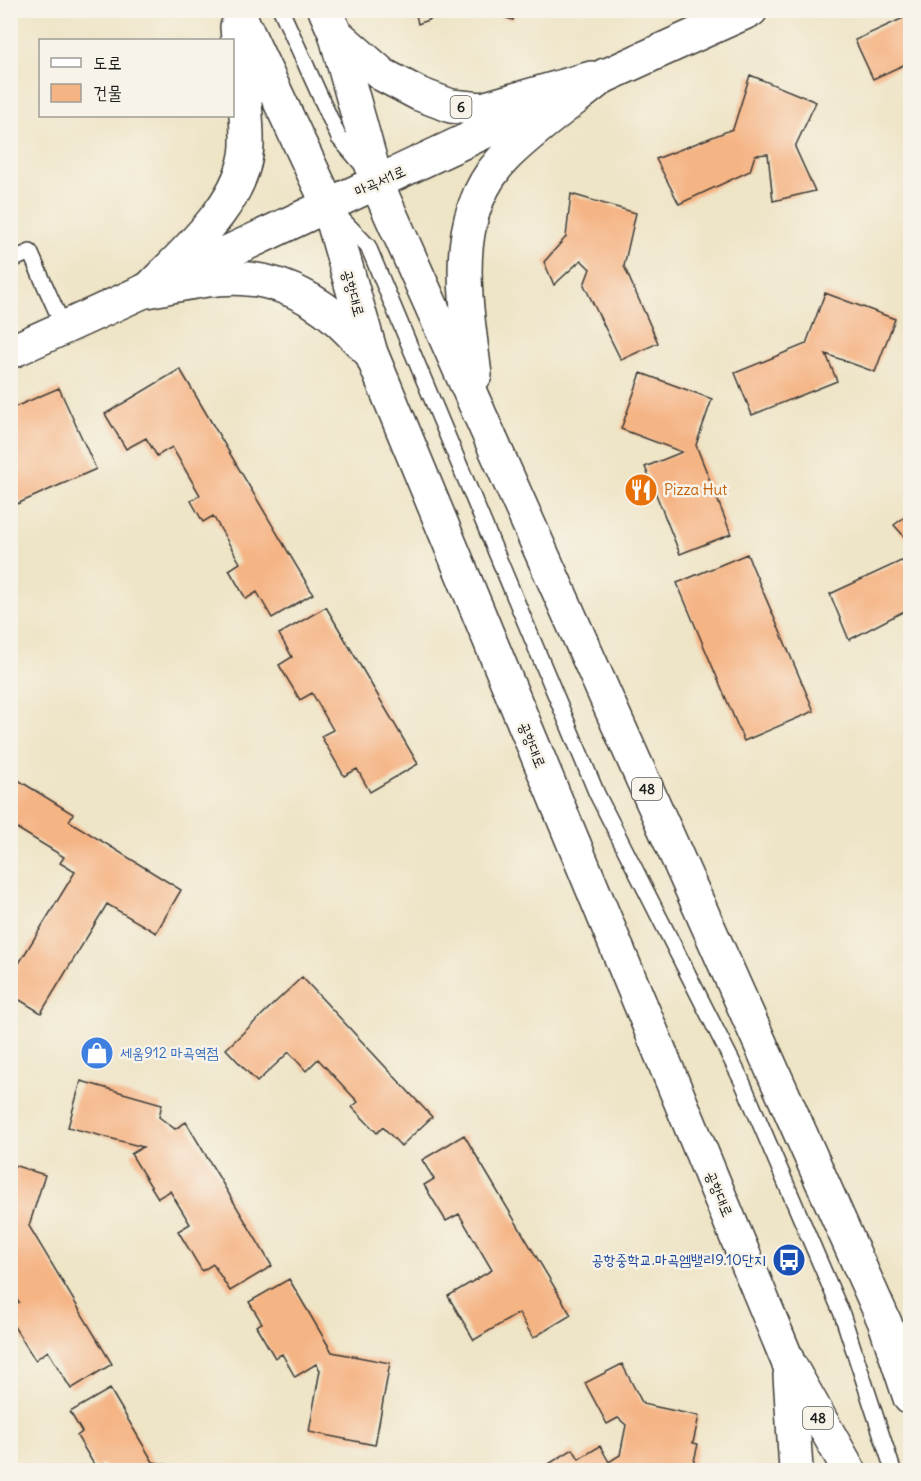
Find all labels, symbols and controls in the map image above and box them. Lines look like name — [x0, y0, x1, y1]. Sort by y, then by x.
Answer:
legend — [39, 39, 234, 117]
text: 도로 — [93, 51, 122, 74]
text: 건물 — [93, 81, 122, 104]
road number: 6 — [450, 96, 472, 118]
street label: 마곡서1로 — [351, 161, 408, 200]
street label: 공항대로 — [338, 267, 369, 319]
restaurant icon: Pizza Hut — [623, 472, 659, 508]
place label: Pizza Hut — [664, 480, 727, 499]
street label: 공항대로 — [515, 719, 550, 771]
road number: 48 — [632, 778, 662, 800]
shop icon: 세움912 마곡역점 — [79, 1035, 115, 1071]
place label: 세움912 마곡역점 — [120, 1043, 219, 1062]
street label: 공항대로 — [701, 1168, 738, 1220]
bus stop icon: 공항중학교.마곡엠밸리9.10단지 — [771, 1242, 807, 1278]
place label: 공항중학교.마곡엠밸리9.10단지 — [591, 1250, 766, 1269]
road number: 48 — [803, 1407, 833, 1429]

